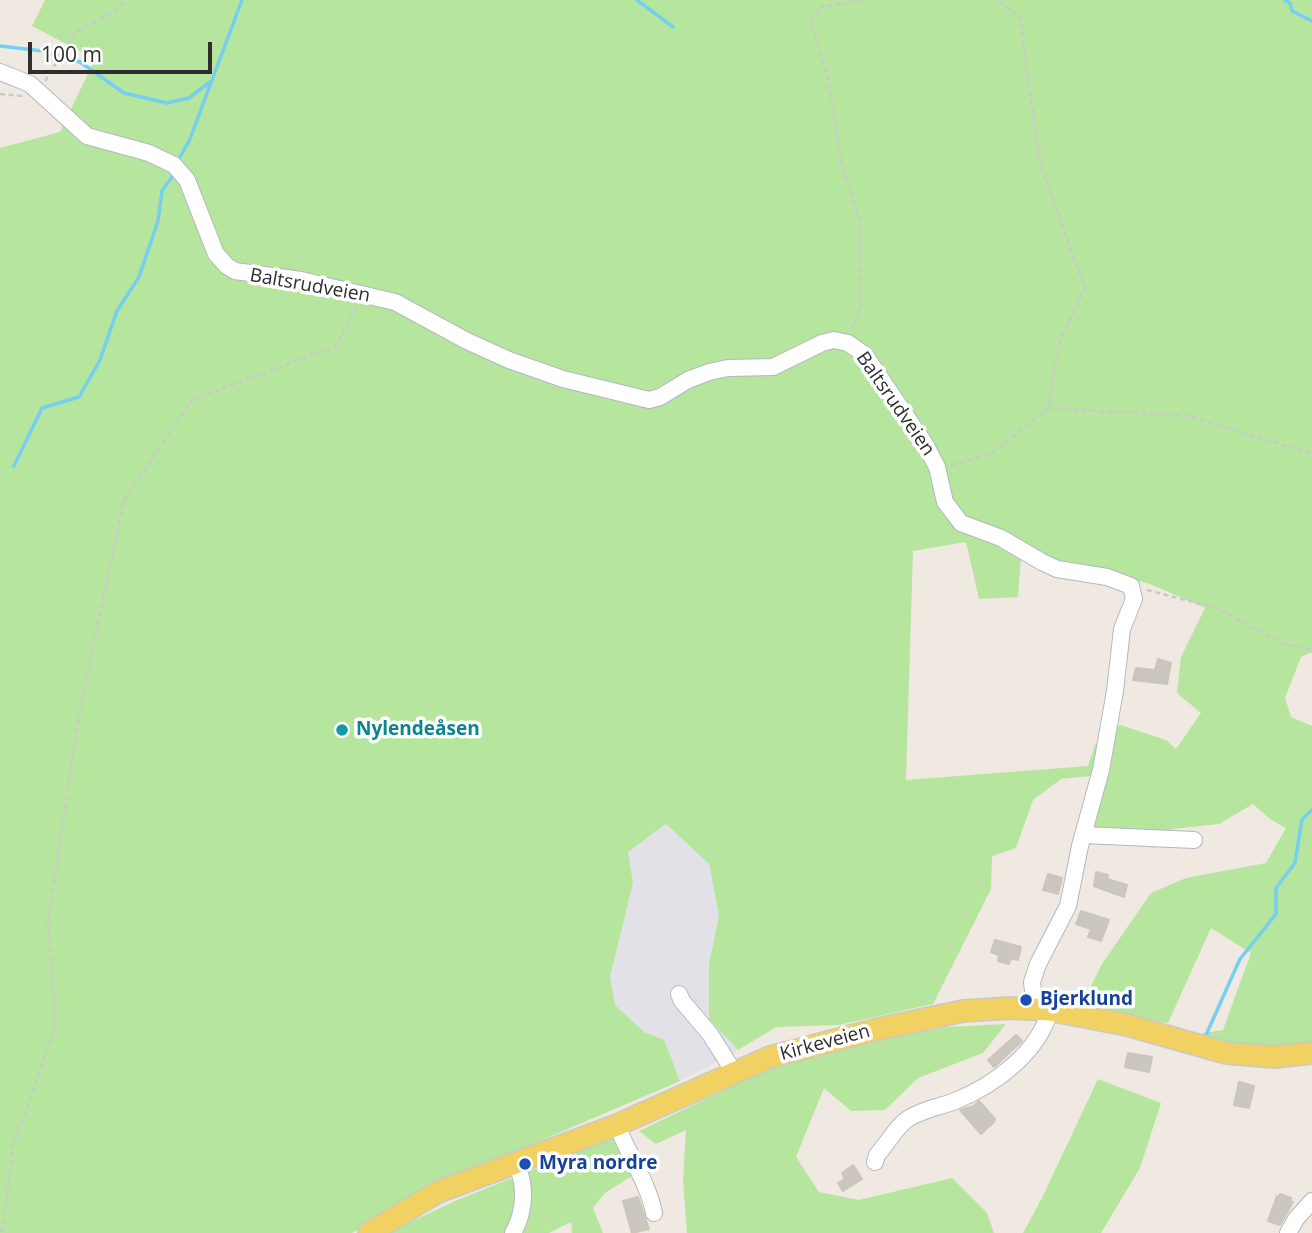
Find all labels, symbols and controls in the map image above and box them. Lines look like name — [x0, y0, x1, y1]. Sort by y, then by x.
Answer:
scale bar — [32, 28, 215, 72]
text: 100 m — [41, 40, 102, 68]
street label: Baltsrudveien — [248, 264, 372, 308]
street label: Baltsrudveien — [851, 348, 939, 460]
place label: Nylendeåsen — [356, 719, 480, 741]
marker: Nylendeåsen — [334, 722, 350, 738]
place label: Bjerklund — [1040, 989, 1133, 1011]
marker: Bjerklund — [1018, 992, 1034, 1008]
street label: Kirkeveien — [778, 1020, 872, 1066]
place label: Myra nordre — [539, 1153, 658, 1175]
marker: Myra nordre — [517, 1156, 533, 1172]

